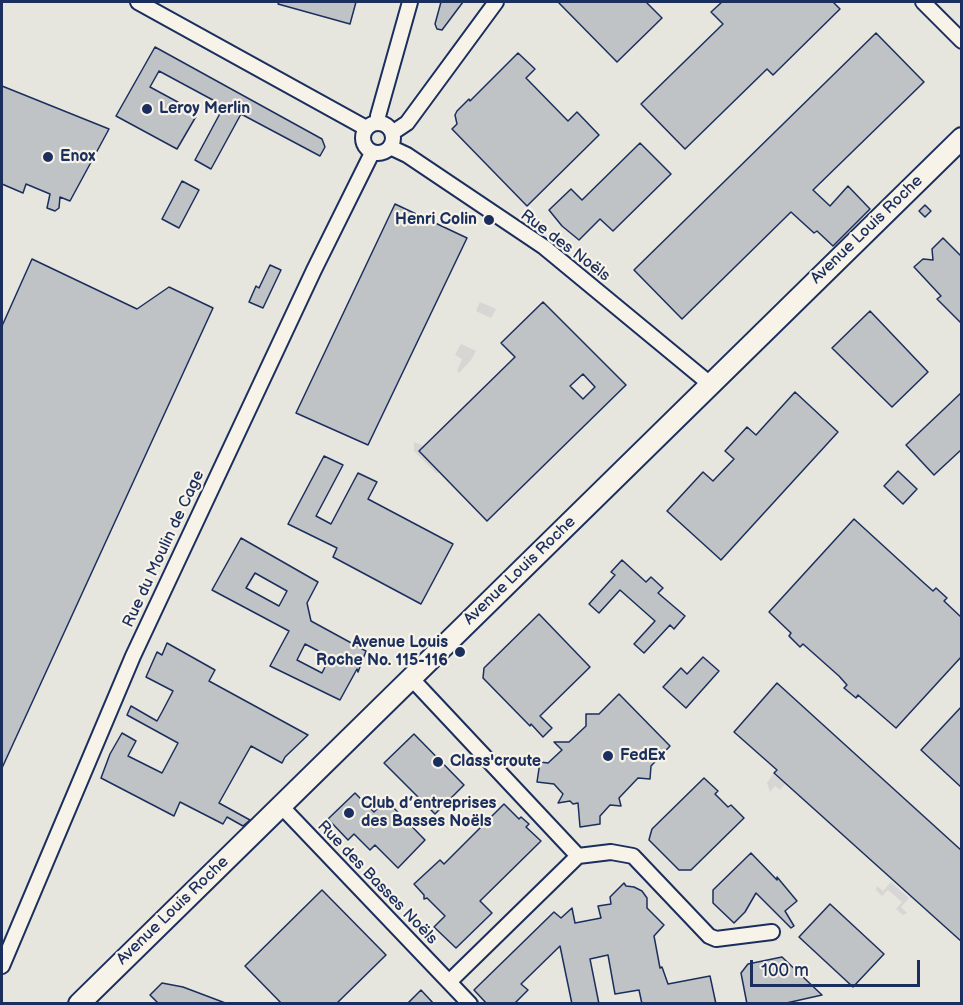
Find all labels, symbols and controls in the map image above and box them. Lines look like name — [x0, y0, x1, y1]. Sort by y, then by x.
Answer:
place label: Leroy Merlin — [159, 99, 250, 119]
marker: Leroy Merlin — [140, 102, 154, 116]
place label: Enox — [60, 147, 95, 167]
marker: Enox — [41, 150, 55, 164]
street label: Avenue Louis Roche — [807, 172, 927, 288]
street label: Rue des Noëls — [516, 206, 614, 286]
place label: Henri Colin — [395, 210, 477, 230]
marker: Henri Colin — [482, 213, 496, 227]
street label: Rue du Moulin de Cage — [119, 467, 209, 631]
street label: Avenue Louis Roche — [460, 513, 580, 629]
place label: Avenue Louis Roche No. 115-116 — [316, 633, 448, 671]
marker: Avenue Louis Roche No. 115-116 — [453, 645, 467, 659]
place label: FedEx — [620, 746, 665, 766]
marker: FedEx — [601, 749, 615, 763]
place label: Class'croute — [450, 752, 541, 772]
marker: Class'croute — [431, 755, 445, 769]
place label: Club d’entreprises des Basses Noëls — [361, 794, 496, 832]
marker: Club d’entreprises des Basses Noëls — [342, 806, 356, 820]
street label: Rue des Basses Noëls — [313, 817, 441, 949]
street label: Avenue Louis Roche — [113, 853, 233, 969]
scale bar — [753, 948, 922, 986]
text: 100 m — [761, 960, 809, 981]

